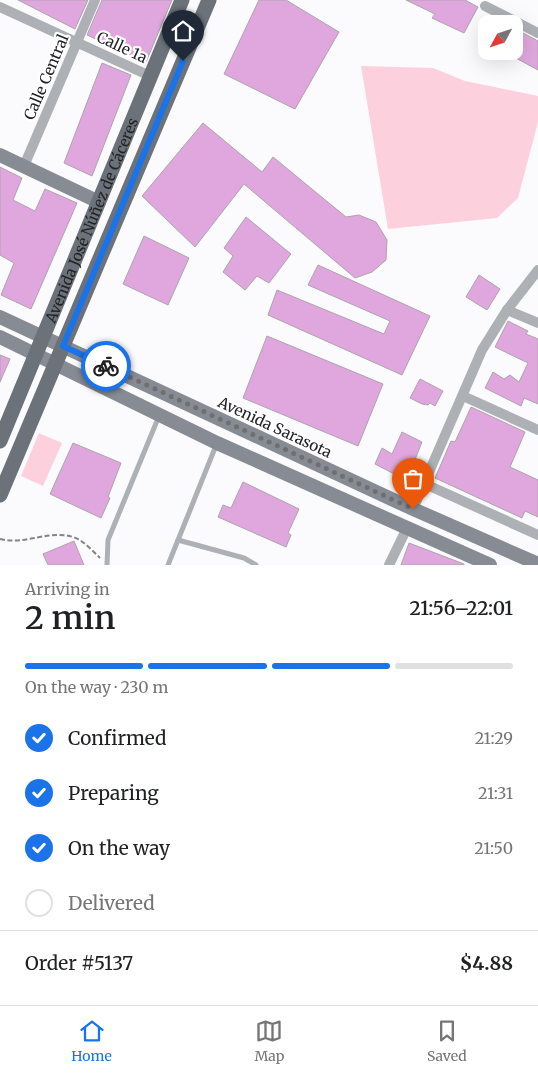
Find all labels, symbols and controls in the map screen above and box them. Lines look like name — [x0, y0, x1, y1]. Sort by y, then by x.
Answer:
pin — [162, 10, 204, 61]
north arrow — [478, 15, 522, 60]
map controls — [478, 15, 523, 60]
icon: home — [169, 17, 197, 45]
street label: Calle 1a — [94, 27, 150, 67]
street label: Calle Central — [19, 31, 73, 123]
street label: Avenida José Núñez de Cáceres — [40, 115, 142, 326]
courier — [81, 341, 131, 391]
icon: bike — [92, 352, 120, 380]
street label: Avenida Sarasota — [214, 392, 335, 462]
pin — [392, 458, 434, 509]
icon: bag — [399, 465, 427, 493]
text: Arriving in — [25, 579, 110, 599]
text: 21:56–22:01 — [409, 596, 513, 620]
text: 2 min — [25, 598, 115, 638]
text: On the way · 230 m — [25, 677, 168, 697]
icon: check — [25, 724, 53, 752]
text: Confirmed — [68, 726, 166, 750]
text: 21:29 — [475, 728, 513, 748]
icon: check — [25, 779, 53, 807]
text: Preparing — [68, 781, 159, 805]
text: 21:31 — [478, 783, 513, 803]
icon: check — [25, 834, 53, 862]
text: On the way — [68, 836, 170, 860]
text: 21:50 — [474, 838, 513, 858]
text: Delivered — [68, 891, 155, 915]
text: Order #5137 — [25, 951, 133, 975]
text: $4.88 — [460, 951, 513, 975]
tab: Home — [71, 1017, 112, 1065]
tab: Map — [254, 1017, 284, 1065]
tab: Saved — [427, 1017, 467, 1065]

